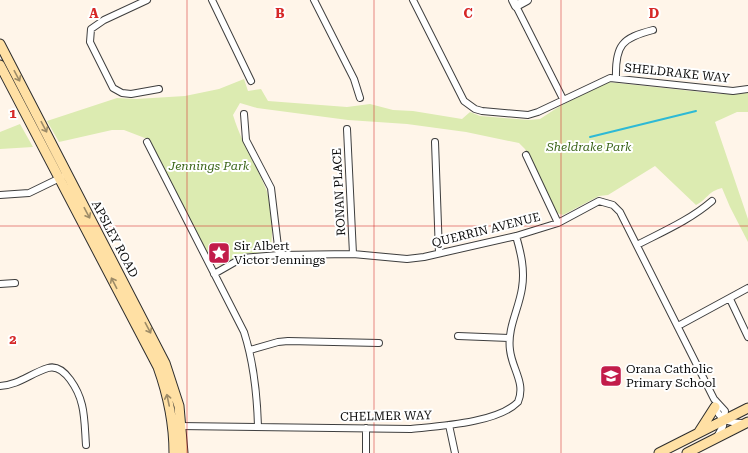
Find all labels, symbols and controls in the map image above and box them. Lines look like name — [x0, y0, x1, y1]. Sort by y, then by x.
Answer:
text: A — [89, 6, 99, 21]
text: B — [275, 6, 285, 21]
text: C — [463, 6, 473, 21]
text: D — [649, 6, 659, 21]
street label: SHELDRAKE WAY — [624, 61, 731, 86]
one-way arrow — [14, 70, 21, 82]
text: 1 — [9, 106, 17, 121]
one-way arrow — [40, 121, 48, 133]
park label: Sheldrake Park — [545, 140, 632, 154]
street label: RONAN PLACE — [330, 148, 348, 236]
park label: Jennings Park — [168, 159, 250, 173]
street label: APSLEY ROAD — [89, 198, 141, 280]
one-way arrow — [84, 206, 92, 218]
street label: QUERRIN AVENUE — [430, 210, 542, 250]
place label: Sir Albert Victor Jennings — [234, 239, 326, 267]
place icon: Sir Albert Victor Jennings — [206, 240, 232, 266]
one-way arrow — [110, 277, 117, 289]
one-way arrow — [144, 322, 152, 334]
text: 2 — [9, 332, 17, 347]
place label: Orana Catholic Primary School — [626, 362, 716, 390]
school or university icon: Orana Catholic Primary School — [598, 363, 624, 389]
one-way arrow — [164, 394, 172, 407]
street label: CHELMER WAY — [340, 408, 433, 424]

